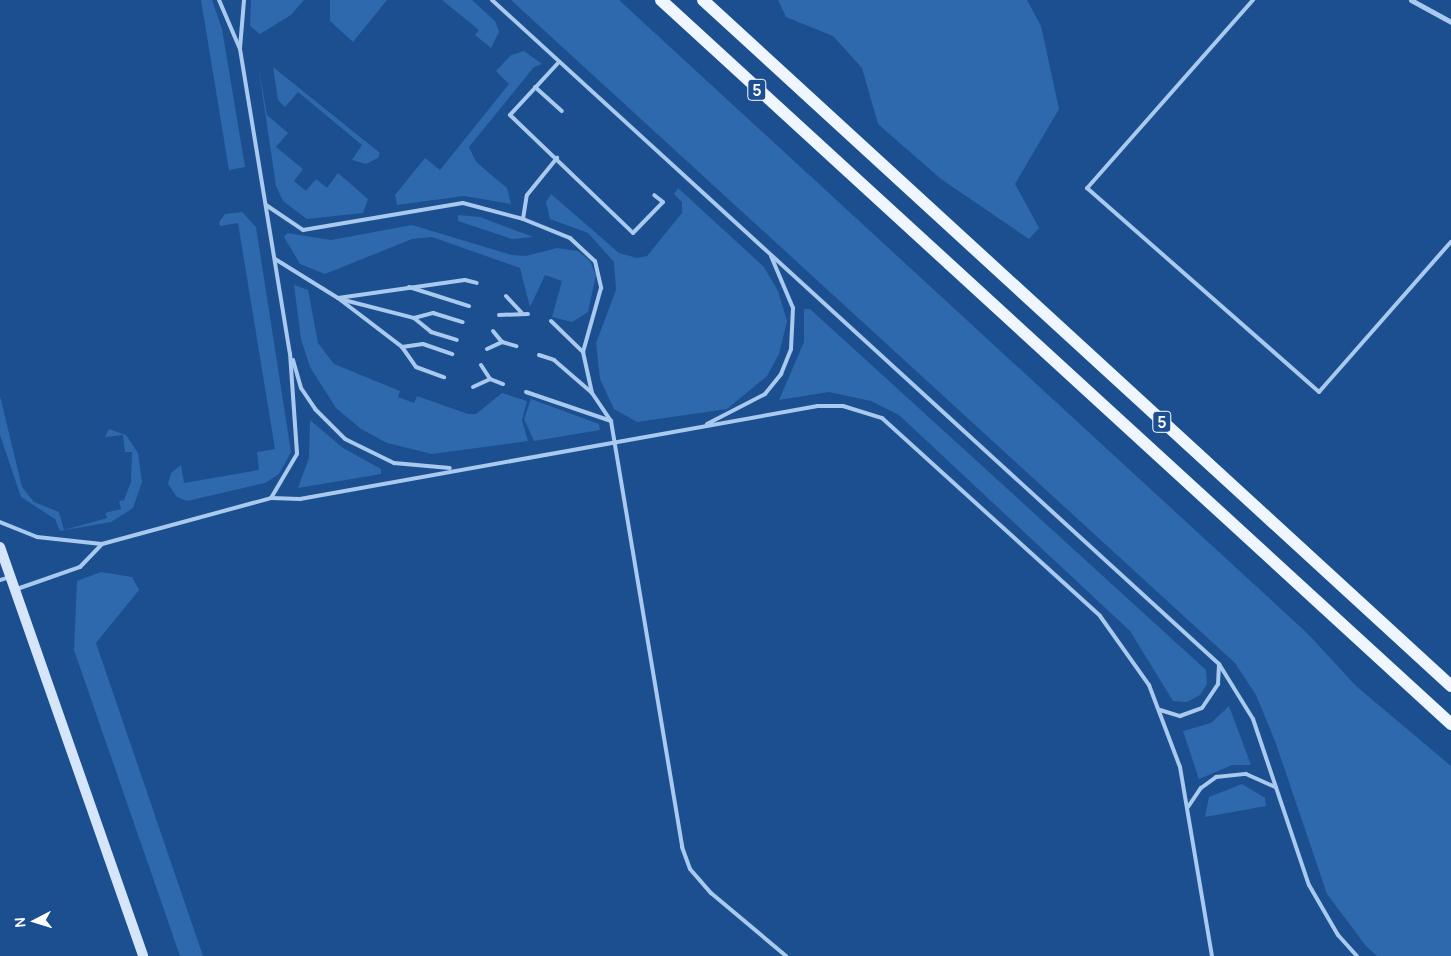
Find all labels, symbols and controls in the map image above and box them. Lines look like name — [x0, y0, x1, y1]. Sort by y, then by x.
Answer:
road number: 5 — [747, 76, 767, 104]
road number: 5 — [1152, 408, 1172, 436]
north arrow — [10, 896, 60, 946]
text: N — [10, 917, 29, 928]

